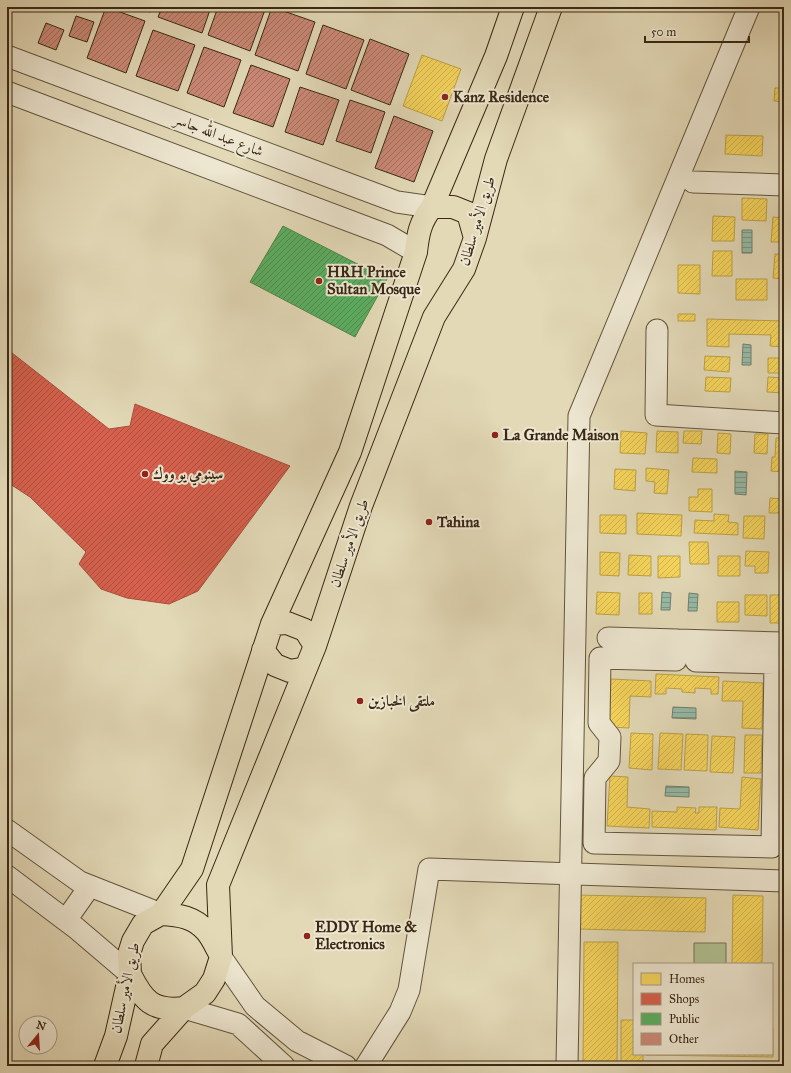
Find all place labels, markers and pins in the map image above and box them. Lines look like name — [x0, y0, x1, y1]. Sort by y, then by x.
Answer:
place label: Kanz Residence — [453, 88, 550, 106]
marker: Kanz Residence — [440, 92, 450, 102]
place label: HRH Prince Sultan Mosque — [327, 263, 421, 299]
marker: HRH Prince Sultan Mosque — [314, 276, 324, 286]
place label: La Grande Maison — [503, 426, 620, 444]
marker: La Grande Maison — [490, 430, 500, 440]
place label: سينومي يو ووك — [153, 465, 223, 486]
marker: سينومي يو ووك — [140, 469, 150, 479]
place label: Tahina — [436, 513, 480, 531]
marker: Tahina — [424, 517, 434, 527]
place label: ملتقى الخبازين — [368, 692, 435, 712]
marker: ملتقى الخبازين — [355, 696, 365, 706]
place label: EDDY Home & Electronics — [315, 918, 417, 953]
marker: EDDY Home & Electronics — [302, 931, 312, 941]

